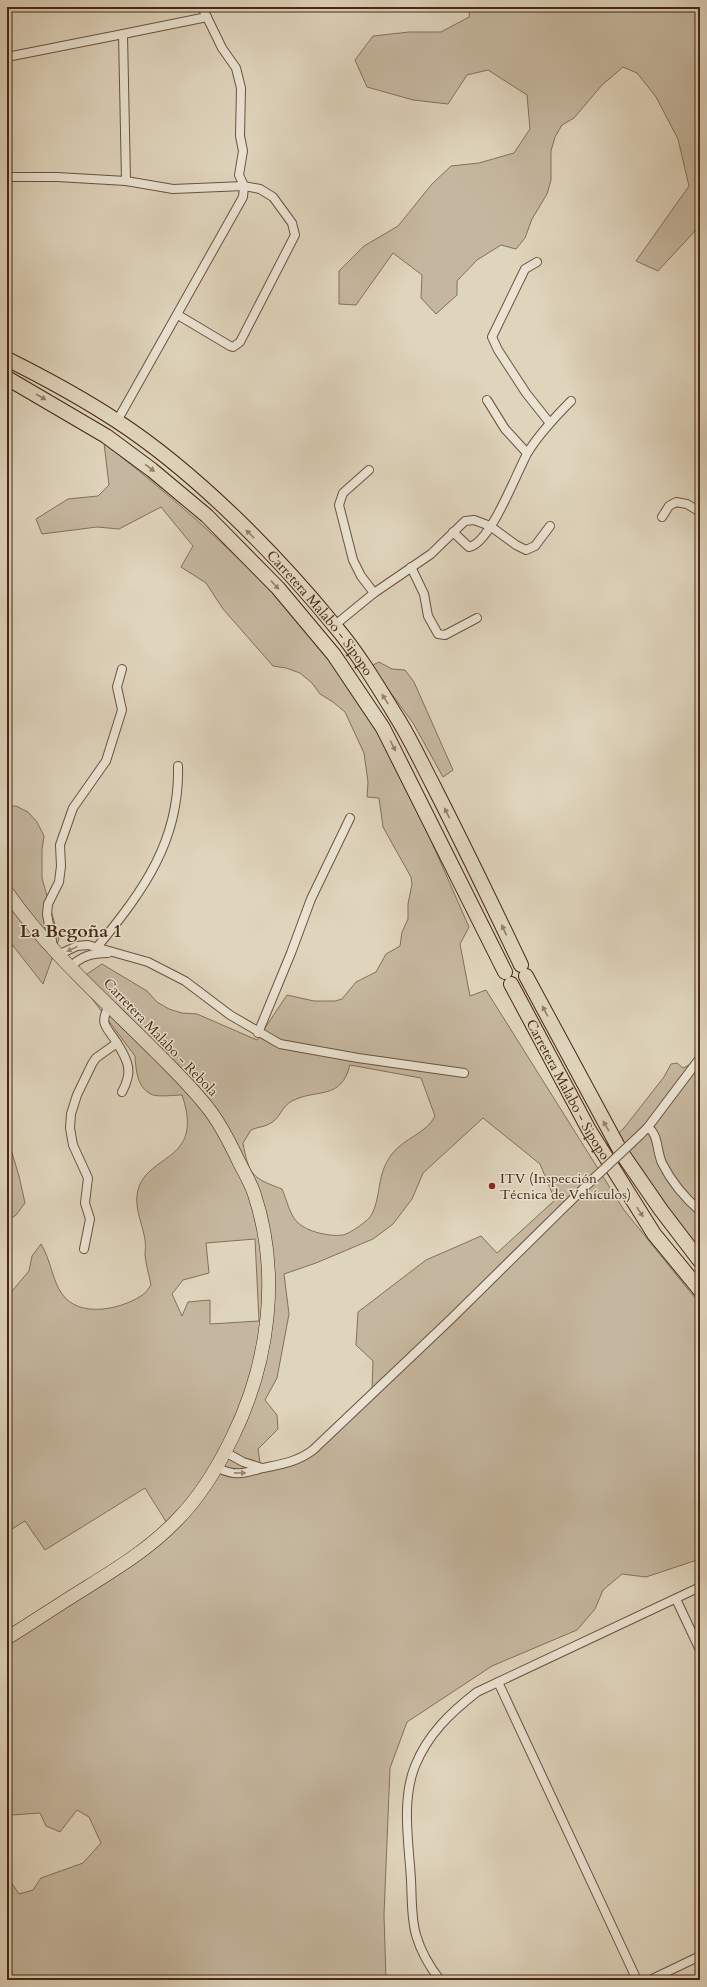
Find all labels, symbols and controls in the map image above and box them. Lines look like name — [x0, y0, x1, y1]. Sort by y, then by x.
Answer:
one-way arrow — [35, 393, 47, 400]
one-way arrow — [144, 464, 155, 472]
one-way arrow — [245, 529, 255, 539]
street label: Carretera Malabo - Sipopo — [262, 546, 378, 680]
one-way arrow — [270, 580, 280, 590]
one-way arrow — [381, 693, 389, 704]
one-way arrow — [389, 741, 396, 752]
one-way arrow — [444, 807, 450, 819]
district label: La Begoña 1 — [20, 919, 122, 944]
one-way arrow — [501, 924, 507, 935]
one-way arrow — [66, 946, 77, 952]
street label: Carretera Malabo - Rebola — [99, 974, 222, 1101]
one-way arrow — [541, 1005, 548, 1017]
street label: Carretera Malabo - Sipopo — [522, 1016, 615, 1164]
one-way arrow — [602, 1120, 609, 1132]
place label: ITV (Inspección Técnica de Vehículos) — [500, 1169, 631, 1204]
marker: ITV (Inspección Técnica de Vehículos) — [487, 1181, 497, 1191]
one-way arrow — [637, 1206, 644, 1218]
one-way arrow — [234, 1470, 246, 1477]

